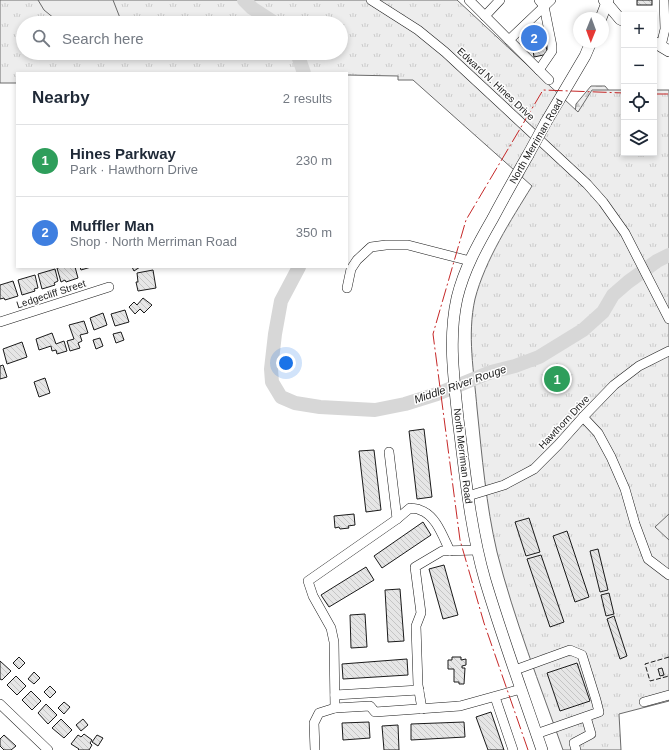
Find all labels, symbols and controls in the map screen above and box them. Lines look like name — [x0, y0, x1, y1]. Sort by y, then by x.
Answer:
north arrow — [573, 12, 609, 48]
map controls — [621, 12, 657, 156]
button: + — [621, 12, 657, 48]
search box — [16, 16, 348, 60]
pin: 2 — [521, 23, 547, 53]
icon: search — [30, 27, 52, 49]
text: Search here — [62, 30, 144, 47]
street label: Edward N. Hines Drive — [455, 45, 537, 123]
button: − — [621, 48, 657, 84]
button: locate — [621, 84, 657, 120]
text: Nearby — [32, 88, 90, 107]
text: 2 results — [283, 91, 332, 106]
street label: North Merriman Road — [507, 97, 565, 185]
button: layers — [621, 120, 657, 156]
text: Hines Parkway — [70, 145, 176, 162]
text: 1 — [41, 153, 49, 168]
text: 230 m — [296, 153, 332, 168]
text: Park · Hawthorn Drive — [70, 162, 198, 177]
text: Muffler Man — [70, 217, 154, 234]
text: 2 — [41, 225, 49, 240]
text: 350 m — [296, 225, 332, 240]
text: Shop · North Merriman Road — [70, 234, 237, 249]
street label: Ledgecliff Street — [15, 278, 87, 310]
your location — [276, 353, 296, 373]
water label: Middle River Rouge — [412, 363, 508, 405]
pin: 1 — [544, 364, 570, 394]
street label: Hawthorn Drive — [536, 393, 592, 451]
street label: North Merriman Road — [452, 408, 474, 504]

